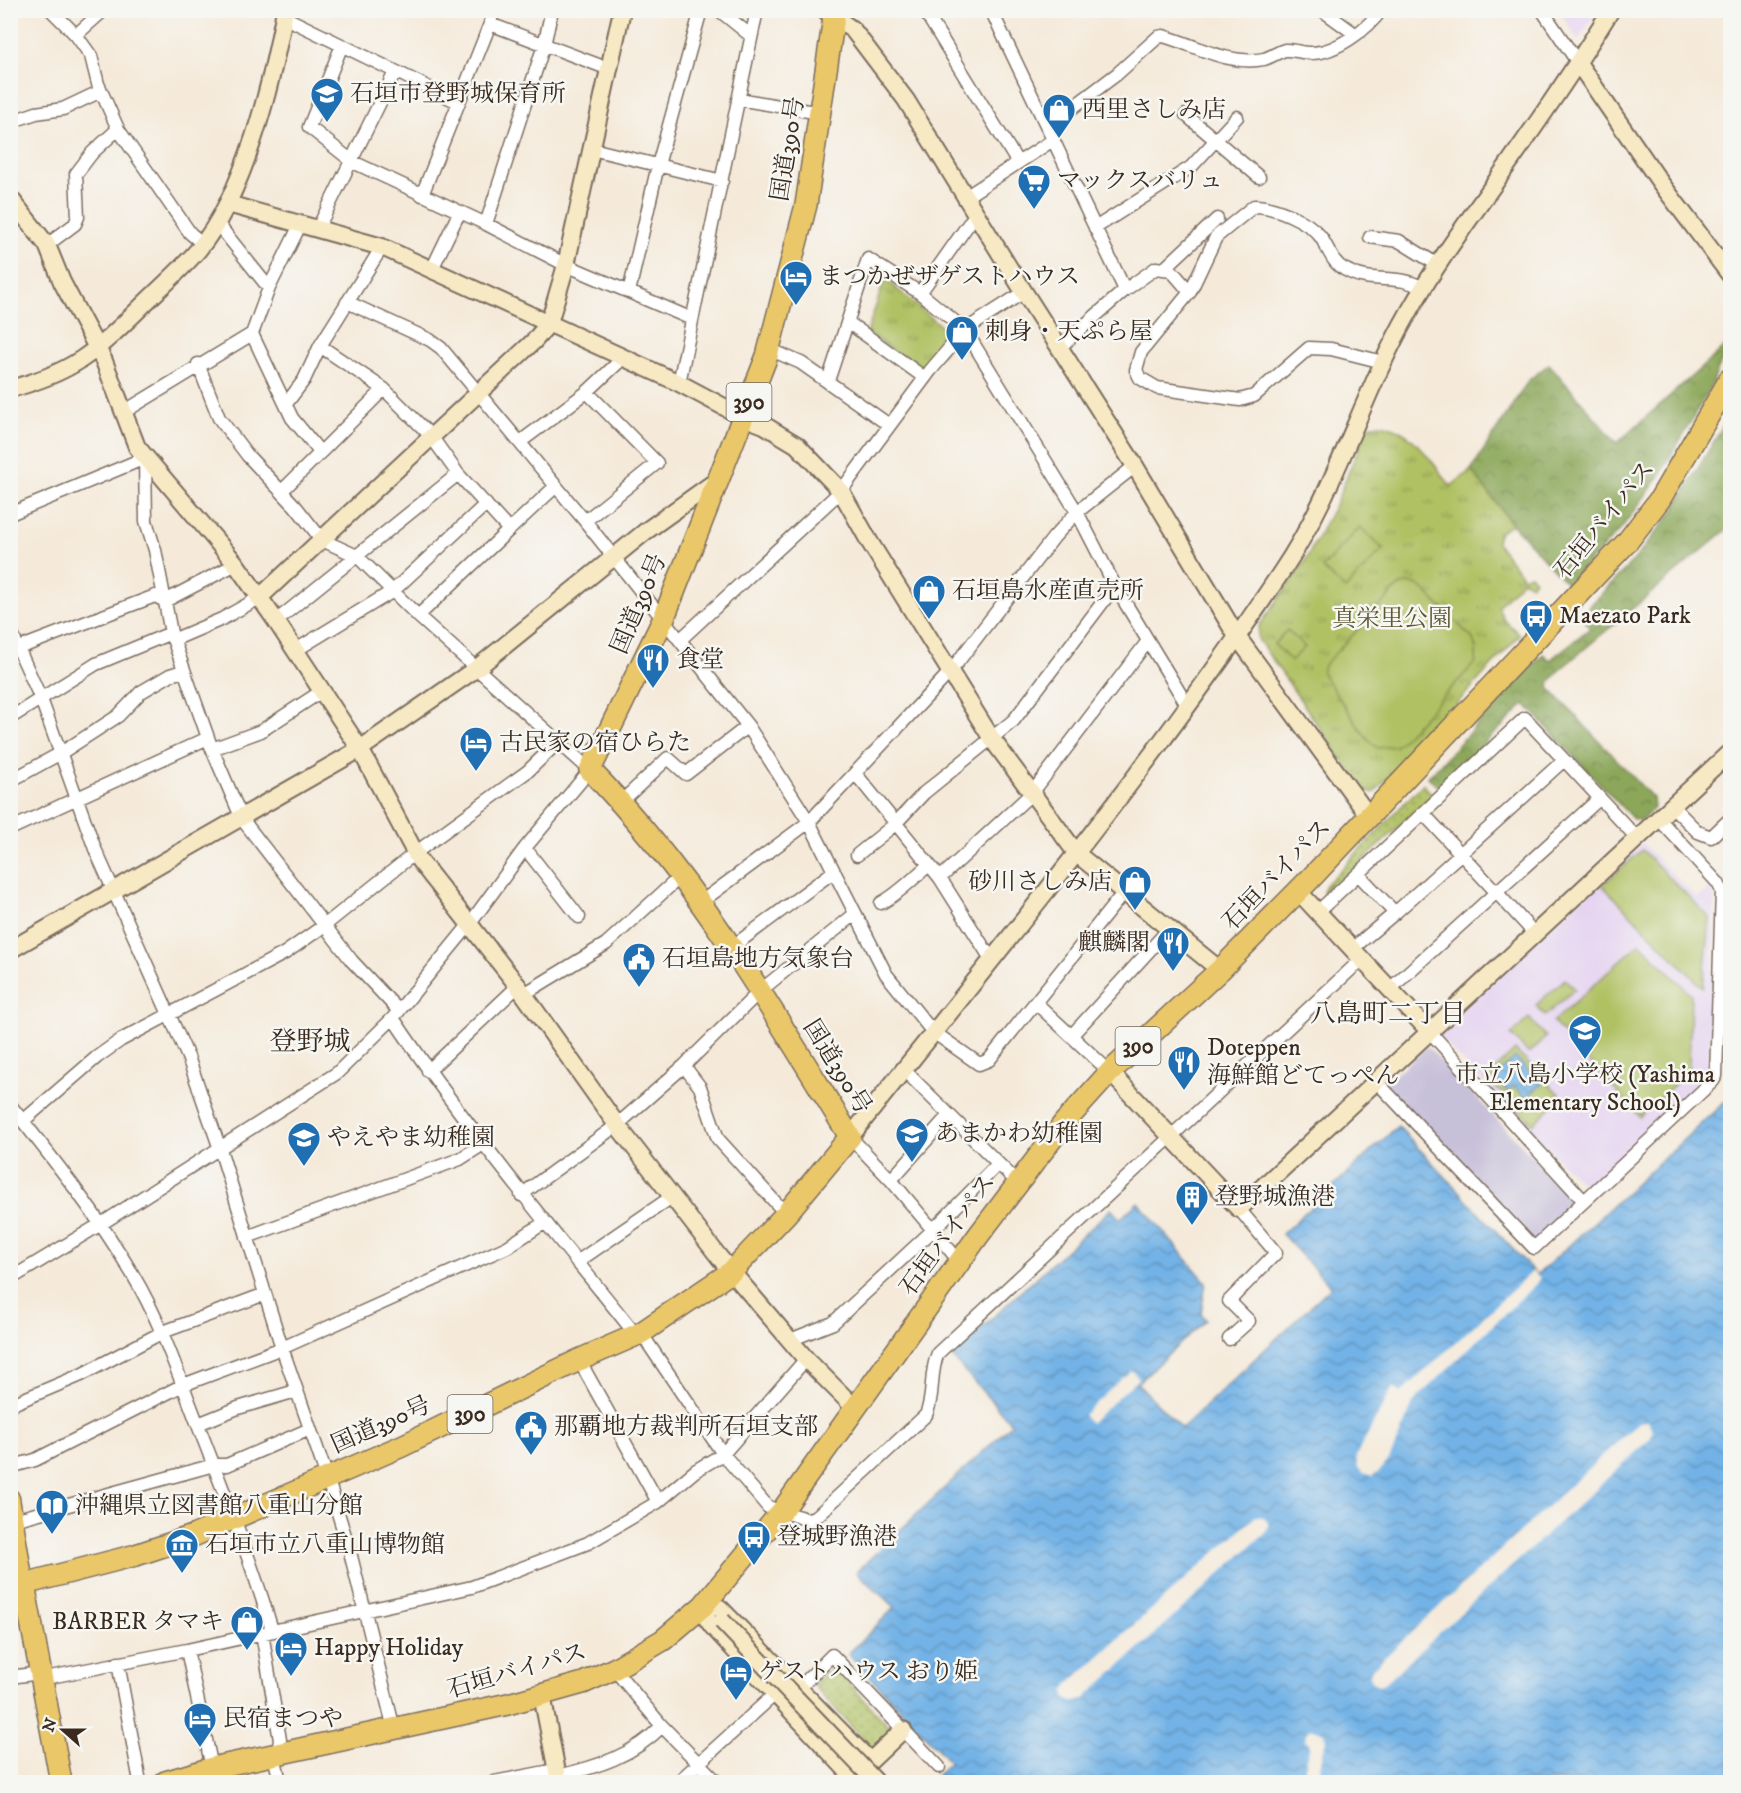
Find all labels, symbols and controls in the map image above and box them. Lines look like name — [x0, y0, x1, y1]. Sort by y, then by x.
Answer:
school or university icon: 石垣市登野城保育所 — [309, 76, 345, 123]
place label: 石垣市登野城保育所 — [350, 79, 566, 109]
shop icon: 西里さしみ店 — [1041, 92, 1077, 139]
street label: 国道390号 — [765, 94, 811, 204]
place label: 西里さしみ店 — [1082, 95, 1226, 125]
supermarket icon: マックスバリュ — [1016, 163, 1052, 210]
place label: マックスバリュ — [1057, 166, 1223, 196]
hotel icon: まつかぜザゲストハウス — [778, 259, 814, 306]
place label: まつかぜザゲストハウス — [819, 262, 1080, 292]
shop icon: 刺身・天ぷら屋 — [944, 314, 980, 361]
place label: 刺身・天ぷら屋 — [985, 317, 1153, 347]
road number: 390 — [726, 383, 771, 421]
street label: 石垣バイパス — [1548, 455, 1662, 585]
street label: 国道390号 — [605, 549, 673, 659]
shop icon: 石垣島水産直売所 — [911, 573, 947, 620]
place label: 石垣島水産直売所 — [952, 576, 1144, 606]
bus stop icon: Maezato Park — [1518, 598, 1554, 645]
place label: Maezato Park — [1559, 601, 1691, 631]
park label: 真栄里公園 — [1332, 604, 1452, 634]
restaurant icon: 食堂 — [635, 642, 671, 689]
place label: 食堂 — [676, 645, 724, 675]
hotel icon: 古民家の宿ひらた — [458, 725, 494, 772]
place label: 古民家の宿ひらた — [499, 728, 691, 758]
street label: 石垣バイパス — [1216, 813, 1338, 937]
shop icon: 砂川さしみ店 — [1117, 864, 1153, 911]
place label: 砂川さしみ店 — [968, 867, 1112, 897]
restaurant icon: 麒麟閣 — [1155, 925, 1191, 972]
place label: 麒麟閣 — [1078, 928, 1150, 958]
public building icon: 石垣島地方気象台 — [621, 941, 657, 988]
place label: 石垣島地方気象台 — [662, 944, 854, 974]
district label: 八島町二丁目 — [1310, 998, 1466, 1031]
school or university icon: 市立八島小学校 (Yashima Elementary School) — [1567, 1013, 1603, 1060]
street label: 国道390号 — [796, 1014, 878, 1120]
district label: 登野城 — [270, 1025, 351, 1059]
road number: 390 — [1116, 1027, 1160, 1065]
place label: Doteppen 海鮮館どてっぺん — [1207, 1033, 1399, 1091]
restaurant icon: Doteppen 海鮮館どてっぺん — [1166, 1044, 1202, 1091]
place label: 市立八島小学校 (Yashima Elementary School) — [1455, 1060, 1716, 1118]
school or university icon: あまかわ幼稚園 — [894, 1116, 930, 1163]
place label: あまかわ幼稚園 — [935, 1119, 1103, 1149]
school or university icon: やえやま幼稚園 — [286, 1120, 322, 1167]
place label: やえやま幼稚園 — [327, 1123, 495, 1153]
street label: 石垣バイパス — [894, 1168, 1002, 1302]
building icon: 登野城漁港 — [1174, 1179, 1210, 1226]
place label: 登野城漁港 — [1215, 1182, 1335, 1212]
street label: 国道390号 — [327, 1390, 435, 1460]
road number: 390 — [448, 1395, 492, 1433]
public building icon: 那覇地方裁判所石垣支部 — [513, 1409, 549, 1456]
place label: 那覇地方裁判所石垣支部 — [554, 1412, 818, 1442]
library icon: 沖縄県立図書館八重山分館 — [34, 1488, 70, 1535]
place label: 沖縄県立図書館八重山分館 — [75, 1491, 363, 1521]
bus stop icon: 登城野漁港 — [736, 1519, 772, 1566]
place label: 登城野漁港 — [777, 1522, 897, 1552]
museum icon: 石垣市立八重山博物館 — [164, 1527, 200, 1574]
place label: 石垣市立八重山博物館 — [205, 1530, 445, 1560]
shop icon: BARBER タマキ — [229, 1604, 265, 1651]
place label: BARBER タマキ — [52, 1607, 224, 1637]
hotel icon: Happy Holiday — [273, 1630, 309, 1677]
place label: Happy Holiday — [314, 1633, 464, 1663]
street label: 石垣バイパス — [444, 1637, 590, 1705]
hotel icon: ゲストハウス おり姫 — [718, 1654, 754, 1701]
place label: ゲストハウス おり姫 — [759, 1657, 978, 1687]
north arrow — [33, 1700, 93, 1760]
hotel icon: 民宿まつや — [182, 1701, 218, 1748]
place label: 民宿まつや — [223, 1704, 343, 1734]
text: N — [38, 1715, 62, 1735]

